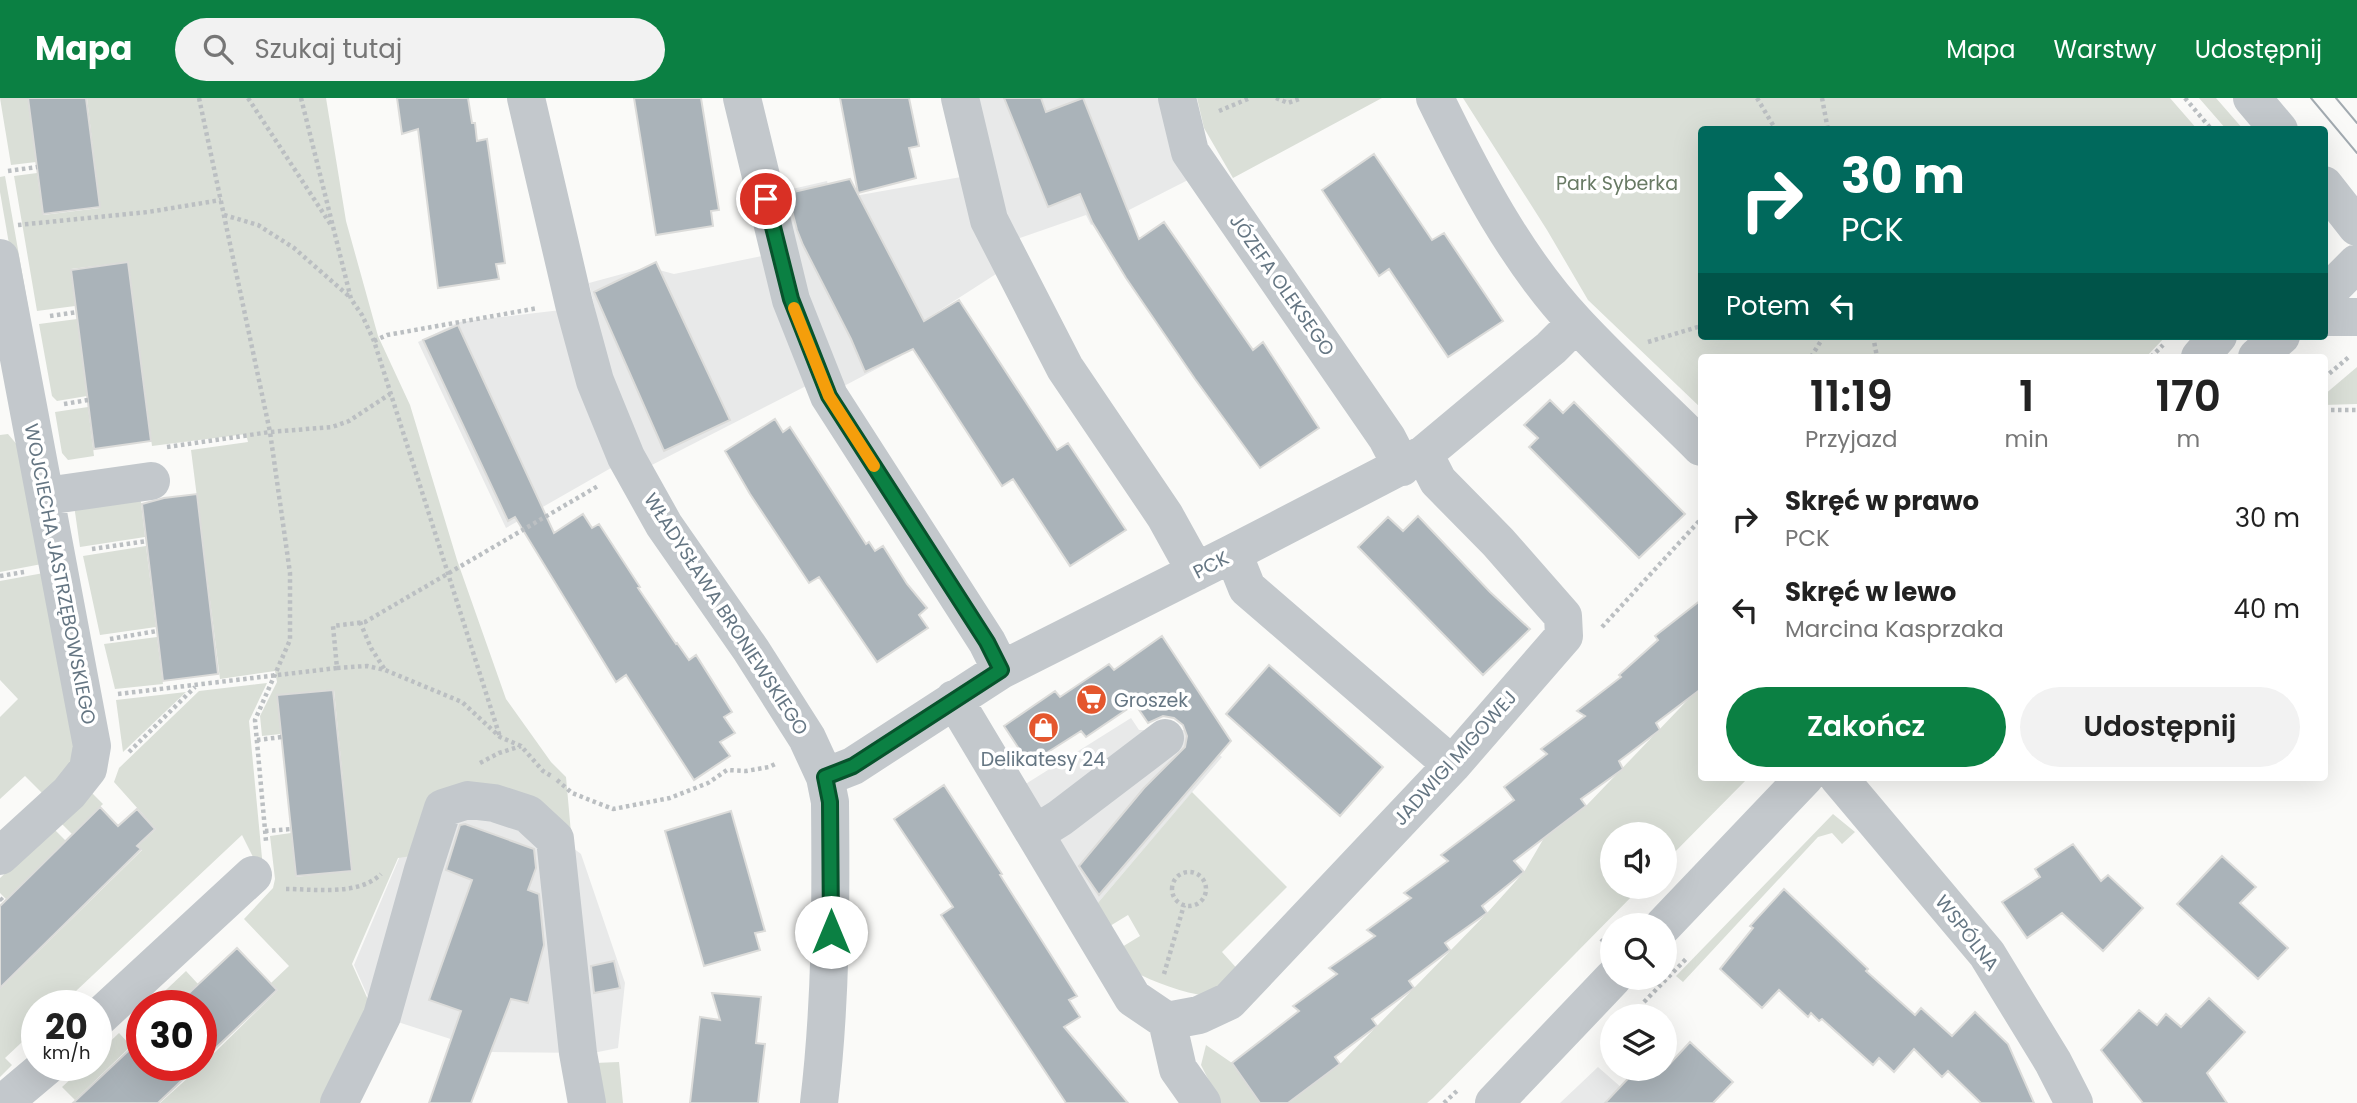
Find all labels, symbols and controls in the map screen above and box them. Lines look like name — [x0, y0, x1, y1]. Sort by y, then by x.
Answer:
search box — [175, 18, 665, 81]
text: Mapa — [35, 25, 133, 72]
icon: search — [199, 30, 237, 68]
text: Szukaj tutaj — [255, 31, 402, 67]
text: Mapa — [1946, 33, 2016, 66]
text: Warstwy — [2054, 33, 2157, 66]
text: Udostępnij — [2195, 33, 2322, 66]
text: 30 m — [1841, 142, 1965, 210]
icon: right — [1726, 154, 1817, 245]
pin — [736, 169, 796, 229]
park label: Park Syberka — [1556, 170, 1678, 197]
icon: arrive — [747, 180, 785, 218]
text: PCK — [1841, 207, 1903, 252]
street label: JÓZEFA OLEKSEGO — [1223, 209, 1341, 361]
icon: left — [1824, 287, 1862, 325]
text: Potem — [1726, 288, 1810, 324]
text: 11:19 — [1810, 367, 1893, 426]
text: 1 — [2019, 367, 2034, 426]
text: 170 — [2156, 367, 2221, 426]
street label: WOJCIECHA JASTRZĘBOWSKIEGO — [18, 421, 102, 727]
text: Przyjazd — [1805, 423, 1898, 455]
text: min — [2005, 423, 2049, 455]
text: m — [2176, 423, 2200, 455]
text: Skręć w prawo — [1785, 483, 1979, 519]
street label: WŁADYSŁAWA BRONIEWSKIEGO — [637, 488, 815, 740]
icon: right — [1726, 500, 1764, 538]
text: 30 m — [2235, 500, 2300, 536]
text: PCK — [1785, 522, 1830, 554]
street label: PCK — [1188, 545, 1234, 585]
text: Skręć w lewo — [1785, 574, 1956, 610]
icon: left — [1726, 591, 1764, 629]
text: 40 m — [2234, 591, 2300, 627]
text: Marcina Kasprzaka — [1785, 613, 2004, 645]
supermarket icon: Groszek — [1074, 683, 1108, 717]
street label: JADWIGI MIGOWEJ — [1387, 685, 1523, 831]
place label: Groszek — [1114, 687, 1188, 714]
button: Zakończ — [1726, 687, 2006, 767]
button: Udostępnij — [2020, 687, 2300, 767]
shop icon: Delikatesy 24 — [1026, 711, 1060, 745]
place label: Delikatesy 24 — [981, 746, 1105, 773]
map controls — [1600, 822, 1677, 1081]
button: sound — [1600, 822, 1677, 899]
street label: WSPÓLNA — [1929, 889, 2005, 977]
position arrow — [794, 895, 868, 969]
button: search — [1600, 913, 1677, 990]
speed limit sign: 30 — [126, 990, 217, 1081]
text: 20 — [45, 1002, 88, 1051]
button: layers — [1600, 1004, 1677, 1081]
text: km/h — [43, 1040, 90, 1065]

